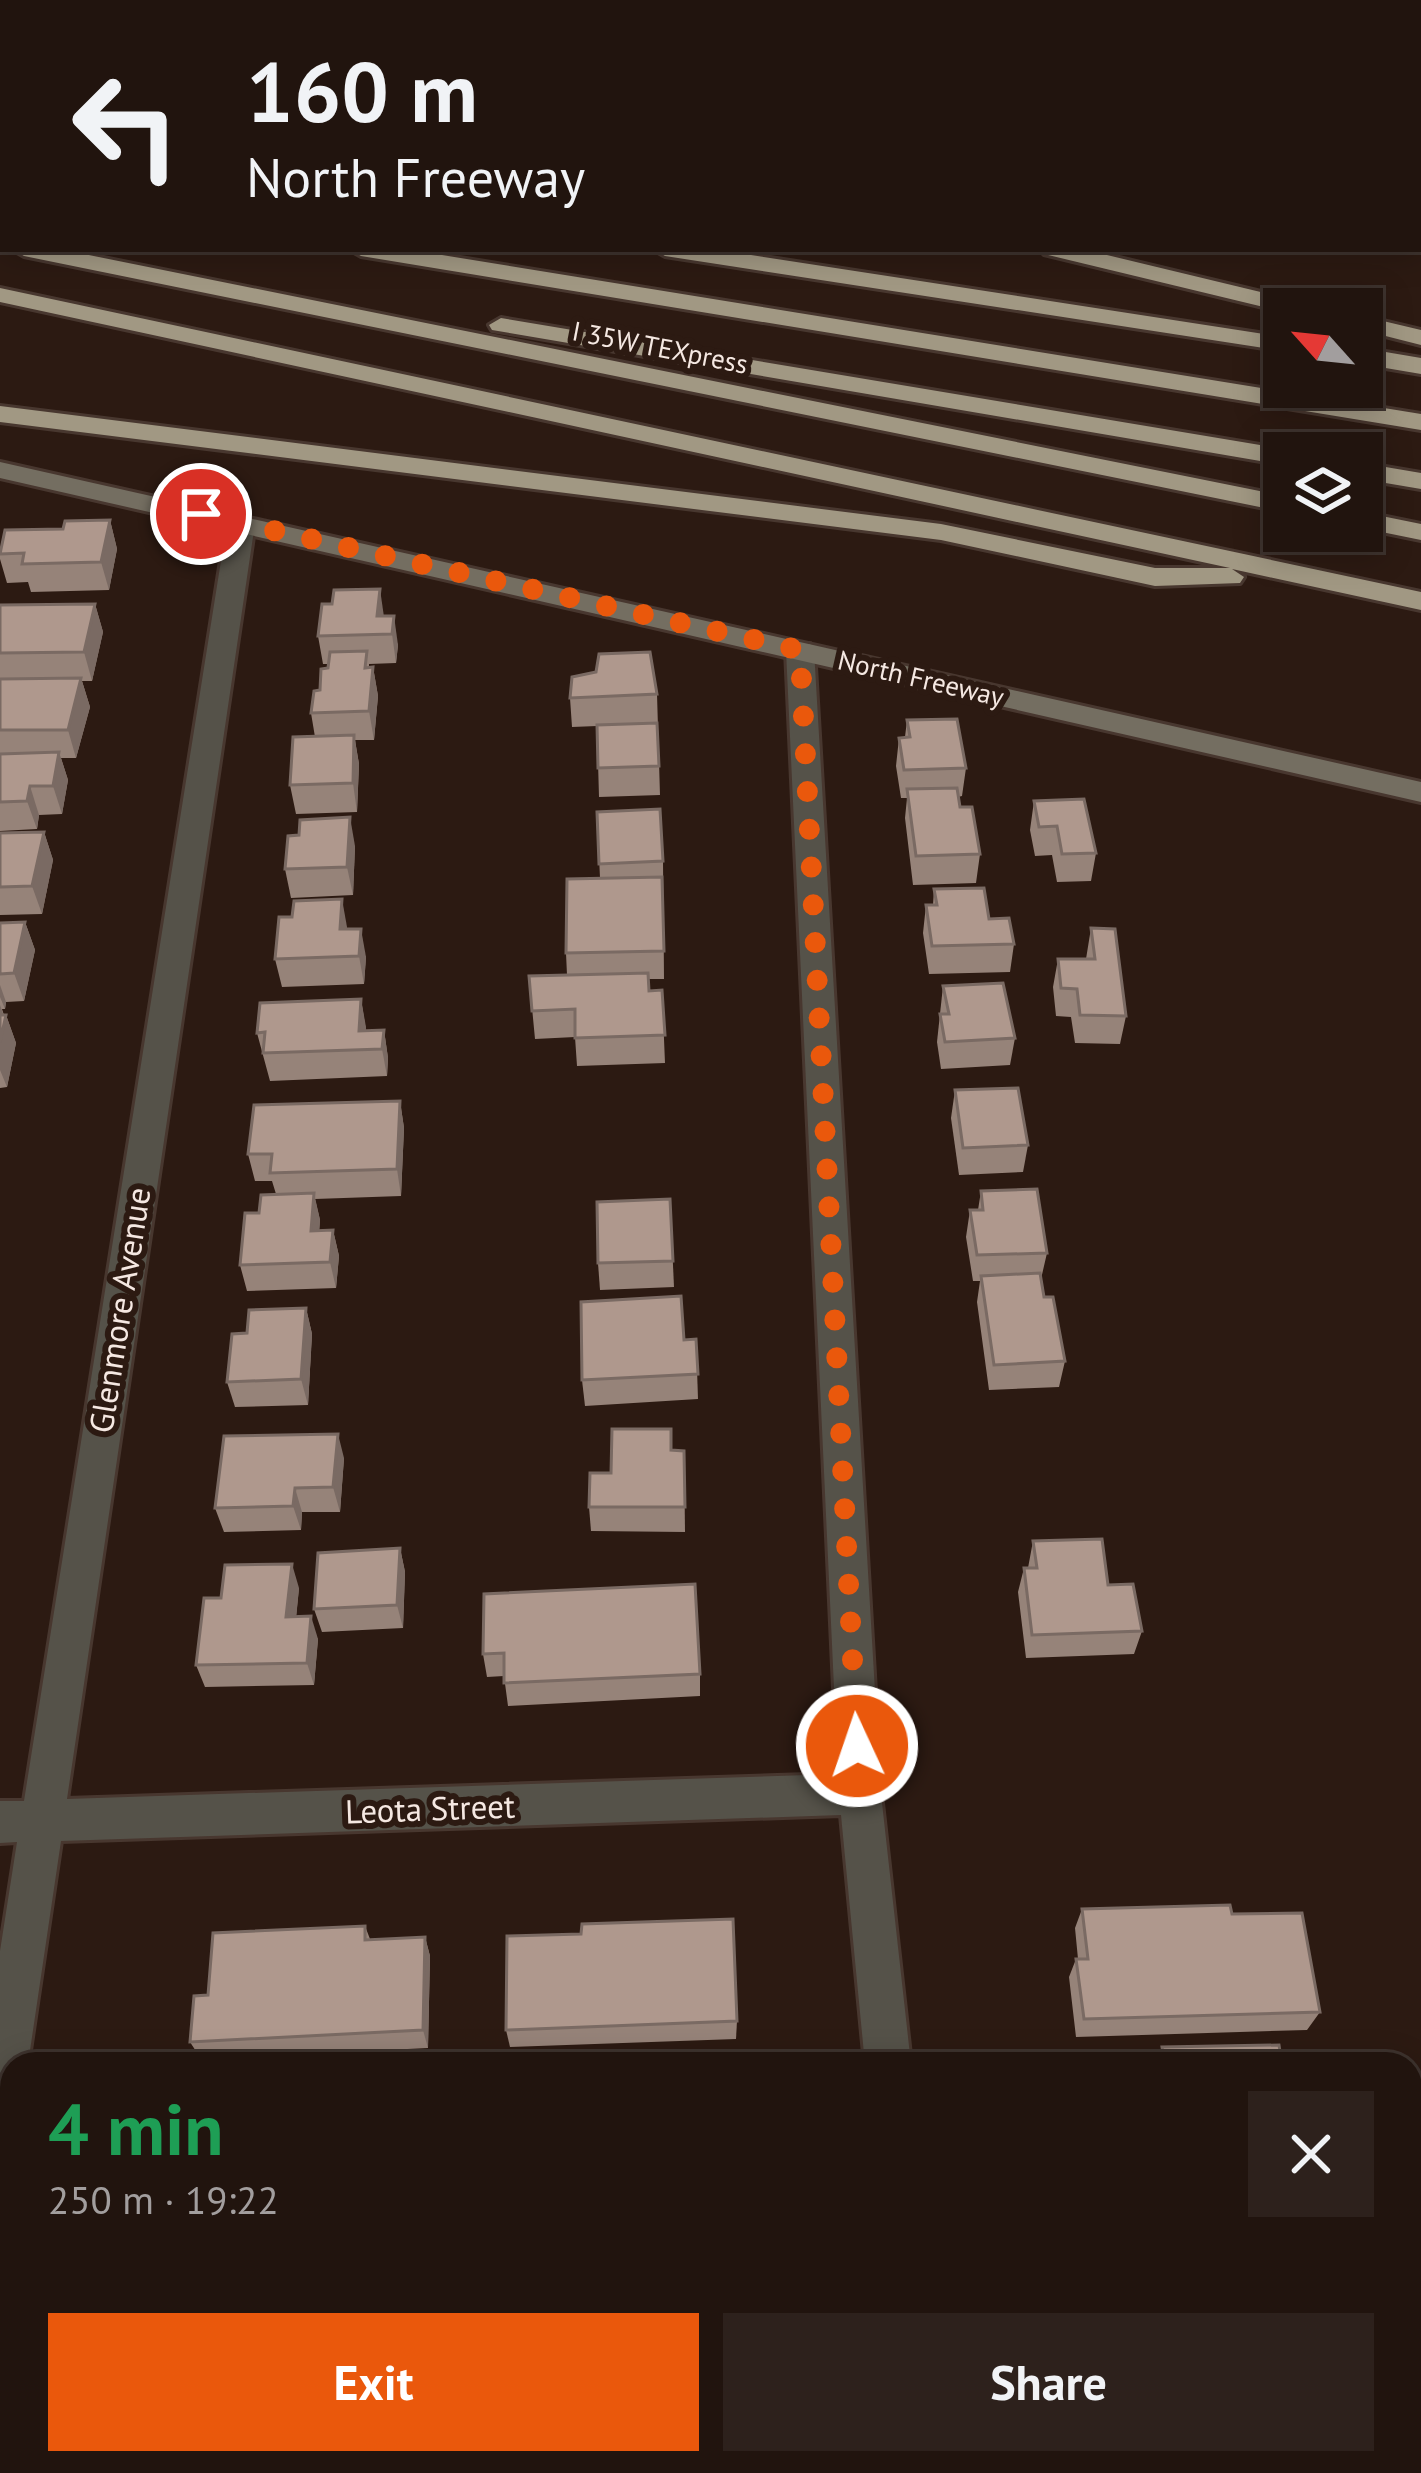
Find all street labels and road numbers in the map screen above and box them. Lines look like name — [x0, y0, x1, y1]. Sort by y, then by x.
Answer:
street label: I 35W TEXpress — [569, 313, 751, 381]
street label: North Freeway — [835, 642, 1008, 714]
street label: Glenmore Avenue — [78, 1184, 160, 1436]
street label: Leota Street — [344, 1784, 516, 1832]

